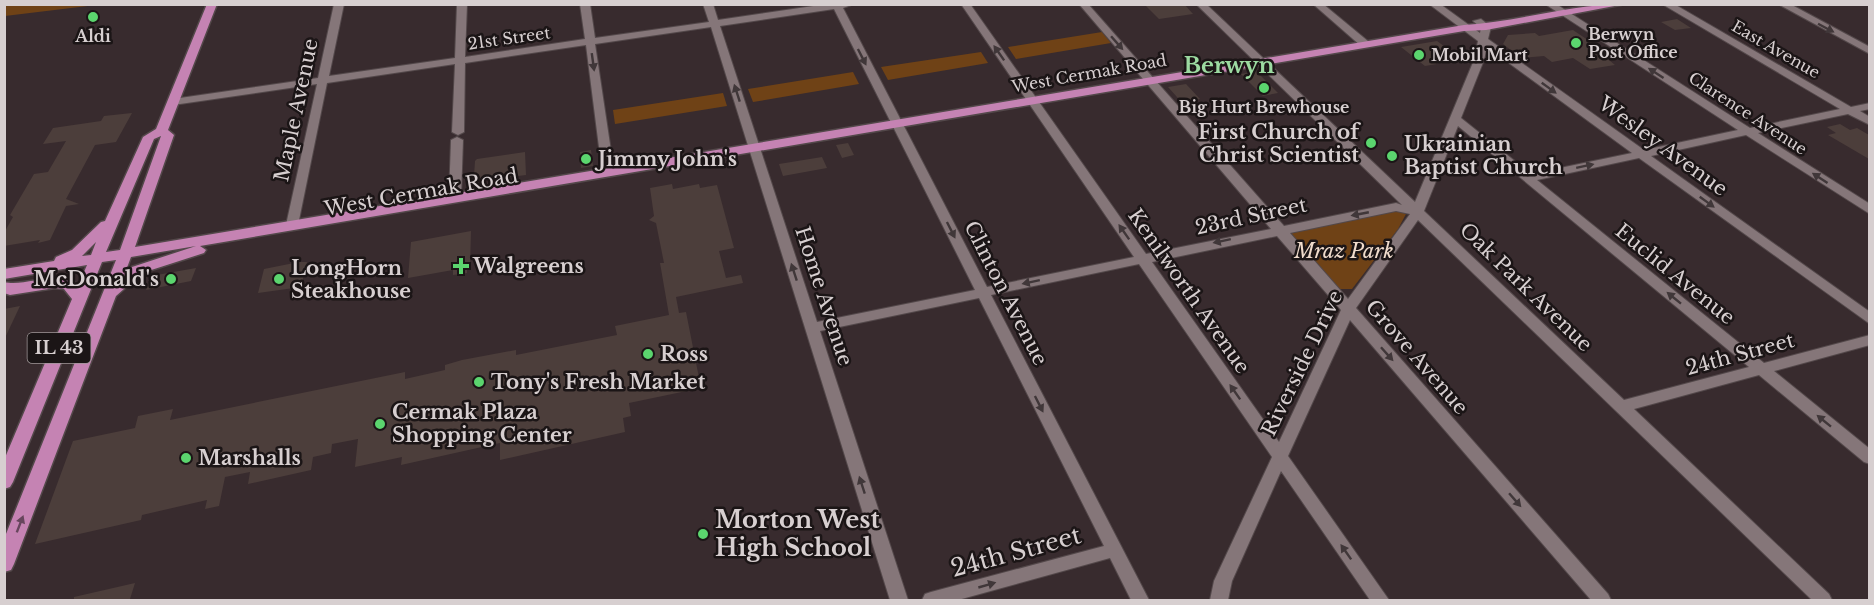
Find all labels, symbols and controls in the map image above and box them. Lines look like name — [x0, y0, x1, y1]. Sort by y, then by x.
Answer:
marker: Aldi — [86, 10, 100, 24]
street label: East Avenue — [1728, 16, 1824, 82]
street label: 21st Street — [466, 22, 552, 54]
one-way arrow — [1817, 23, 1834, 32]
place label: Berwyn Post Office — [1588, 24, 1678, 62]
place label: Aldi — [74, 26, 111, 46]
one-way arrow — [1110, 35, 1123, 51]
street label: Maple Avenue — [269, 36, 323, 184]
marker: Berwyn Post Office — [1569, 36, 1583, 50]
place label: Mobil Mart — [1431, 45, 1528, 65]
one-way arrow — [993, 46, 1005, 62]
one-way arrow — [858, 48, 867, 65]
marker: Mobil Mart — [1412, 48, 1426, 62]
street label: West Cermak Road — [1009, 49, 1168, 97]
district label: Berwyn — [1183, 52, 1275, 79]
one-way arrow — [588, 53, 597, 72]
street label: Clarence Avenue — [1685, 67, 1811, 159]
one-way arrow — [1648, 68, 1664, 79]
marker: Big Hurt Brewhouse — [1257, 81, 1271, 95]
one-way arrow — [1540, 82, 1556, 94]
one-way arrow — [731, 84, 741, 102]
street label: Wesley Avenue — [1593, 91, 1732, 201]
place label: Big Hurt Brewhouse — [1179, 97, 1349, 117]
place label: First Church of Christ Scientist — [1198, 120, 1361, 167]
place label: Ukrainian Baptist Church — [1404, 132, 1564, 179]
marker: First Church of Christ Scientist — [1364, 136, 1378, 150]
place label: Jimmy John's — [594, 147, 737, 171]
marker: Ukrainian Baptist Church — [1385, 149, 1399, 163]
marker: Jimmy John's — [579, 152, 593, 166]
one-way arrow — [1576, 161, 1595, 170]
street label: West Cermak Road — [321, 163, 520, 221]
one-way arrow — [1812, 173, 1828, 184]
street label: 23rd Street — [1193, 192, 1309, 240]
one-way arrow — [1699, 196, 1715, 207]
street label: Kenilworth Avenue — [1123, 204, 1255, 378]
one-way arrow — [1350, 210, 1369, 219]
street label: Clinton Avenue — [959, 217, 1053, 369]
street label: Oak Park Avenue — [1455, 218, 1597, 356]
street label: Euclid Avenue — [1610, 219, 1740, 329]
one-way arrow — [946, 222, 956, 239]
street label: Home Avenue — [790, 223, 858, 369]
one-way arrow — [1119, 224, 1130, 240]
one-way arrow — [1212, 237, 1231, 247]
park label: Mraz Park — [1293, 239, 1394, 263]
place label: Walgreens — [472, 254, 584, 278]
place label: LongHorn Steakhouse — [291, 256, 411, 303]
marker: Walgreens — [454, 259, 468, 273]
one-way arrow — [789, 263, 798, 281]
place label: McDonald's — [33, 267, 159, 291]
marker: McDonald's — [164, 272, 178, 286]
marker: LongHorn Steakhouse — [272, 272, 286, 286]
one-way arrow — [1021, 278, 1040, 287]
street label: Riverside Drive — [1256, 286, 1348, 440]
one-way arrow — [1666, 292, 1681, 304]
street label: Grove Avenue — [1361, 295, 1473, 419]
street label: 24th Street — [1683, 328, 1797, 380]
road number: IL 43 — [28, 333, 90, 363]
place label: Ross — [660, 342, 708, 366]
one-way arrow — [1379, 346, 1393, 360]
marker: Ross — [641, 347, 655, 361]
place label: Tony's Fresh Market — [491, 370, 706, 394]
marker: Tony's Fresh Market — [472, 375, 486, 389]
one-way arrow — [1229, 385, 1241, 401]
one-way arrow — [1034, 395, 1044, 413]
place label: Cermak Plaza Shopping Center — [392, 400, 572, 447]
one-way arrow — [1816, 415, 1832, 428]
marker: Cermak Plaza Shopping Center — [373, 417, 387, 431]
place label: Marshalls — [198, 446, 301, 470]
marker: Marshalls — [179, 451, 193, 465]
one-way arrow — [857, 476, 866, 494]
one-way arrow — [1508, 493, 1522, 508]
place label: Morton West High School — [715, 505, 880, 562]
one-way arrow — [15, 515, 25, 533]
street label: 24th Street — [948, 520, 1084, 583]
marker: Morton West High School — [696, 527, 710, 541]
one-way arrow — [1340, 545, 1352, 561]
one-way arrow — [978, 580, 996, 589]

